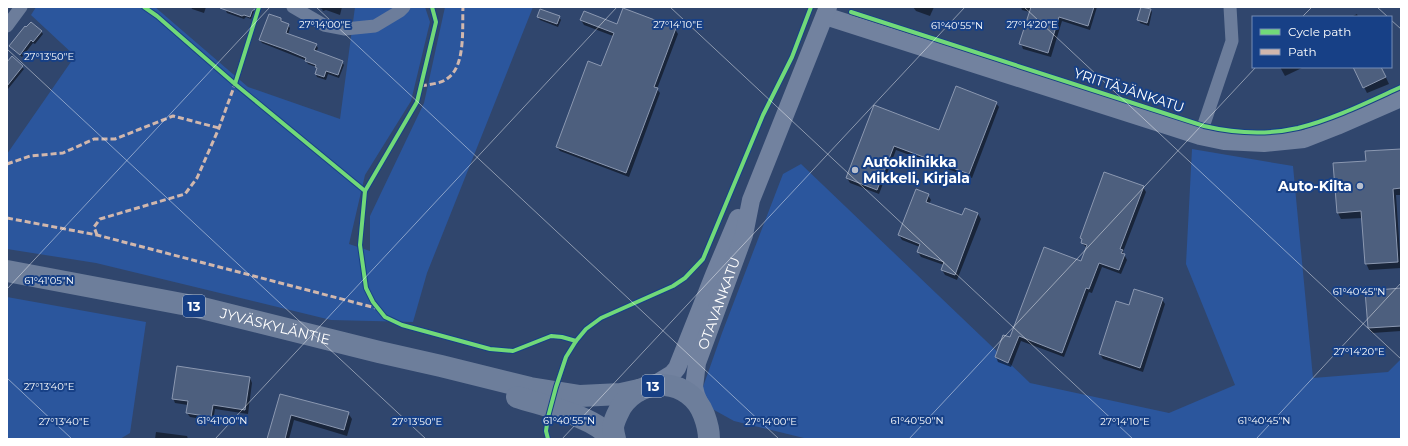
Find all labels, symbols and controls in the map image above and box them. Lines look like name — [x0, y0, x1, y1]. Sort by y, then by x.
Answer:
legend — [1252, 16, 1392, 68]
text: 27°14'00"E — [299, 18, 351, 31]
text: 27°14'10"E — [653, 18, 703, 31]
text: 27°14'20"E — [1006, 18, 1058, 31]
text: 61°40'55"N — [931, 19, 983, 32]
text: Cycle path — [1288, 24, 1351, 39]
text: Path — [1288, 44, 1317, 59]
text: 27°13'50"E — [24, 50, 74, 63]
street label: YRITTÄJÄNKATU — [1071, 64, 1187, 116]
place label: Autoklinikka Mikkeli, Kirjala — [862, 153, 970, 187]
marker: Autoklinikka Mikkeli, Kirjala — [850, 165, 860, 175]
place label: Auto-Kilta — [1277, 177, 1352, 195]
marker: Auto-Kilta — [1355, 181, 1365, 191]
street label: OTAVANKATU — [694, 254, 744, 352]
text: 61°41'05"N — [24, 274, 74, 287]
text: 61°40'45"N — [1333, 285, 1385, 298]
road number: 13 — [183, 295, 205, 317]
street label: JYVÄSKYLÄNTIE — [217, 304, 332, 349]
text: 27°14'20"E — [1333, 345, 1385, 358]
road number: 13 — [642, 375, 664, 397]
text: 27°13'40"E — [24, 380, 75, 393]
text: 61°41'00"N — [197, 414, 247, 427]
text: 61°40'55"N — [543, 414, 595, 427]
text: 61°40'50"N — [890, 414, 944, 427]
text: 61°40'45"N — [1238, 414, 1290, 427]
text: 27°13'40"E — [39, 415, 90, 428]
text: 27°13'50"E — [392, 415, 442, 428]
text: 27°14'00"E — [745, 415, 797, 428]
text: 27°14'10"E — [1100, 415, 1150, 428]

